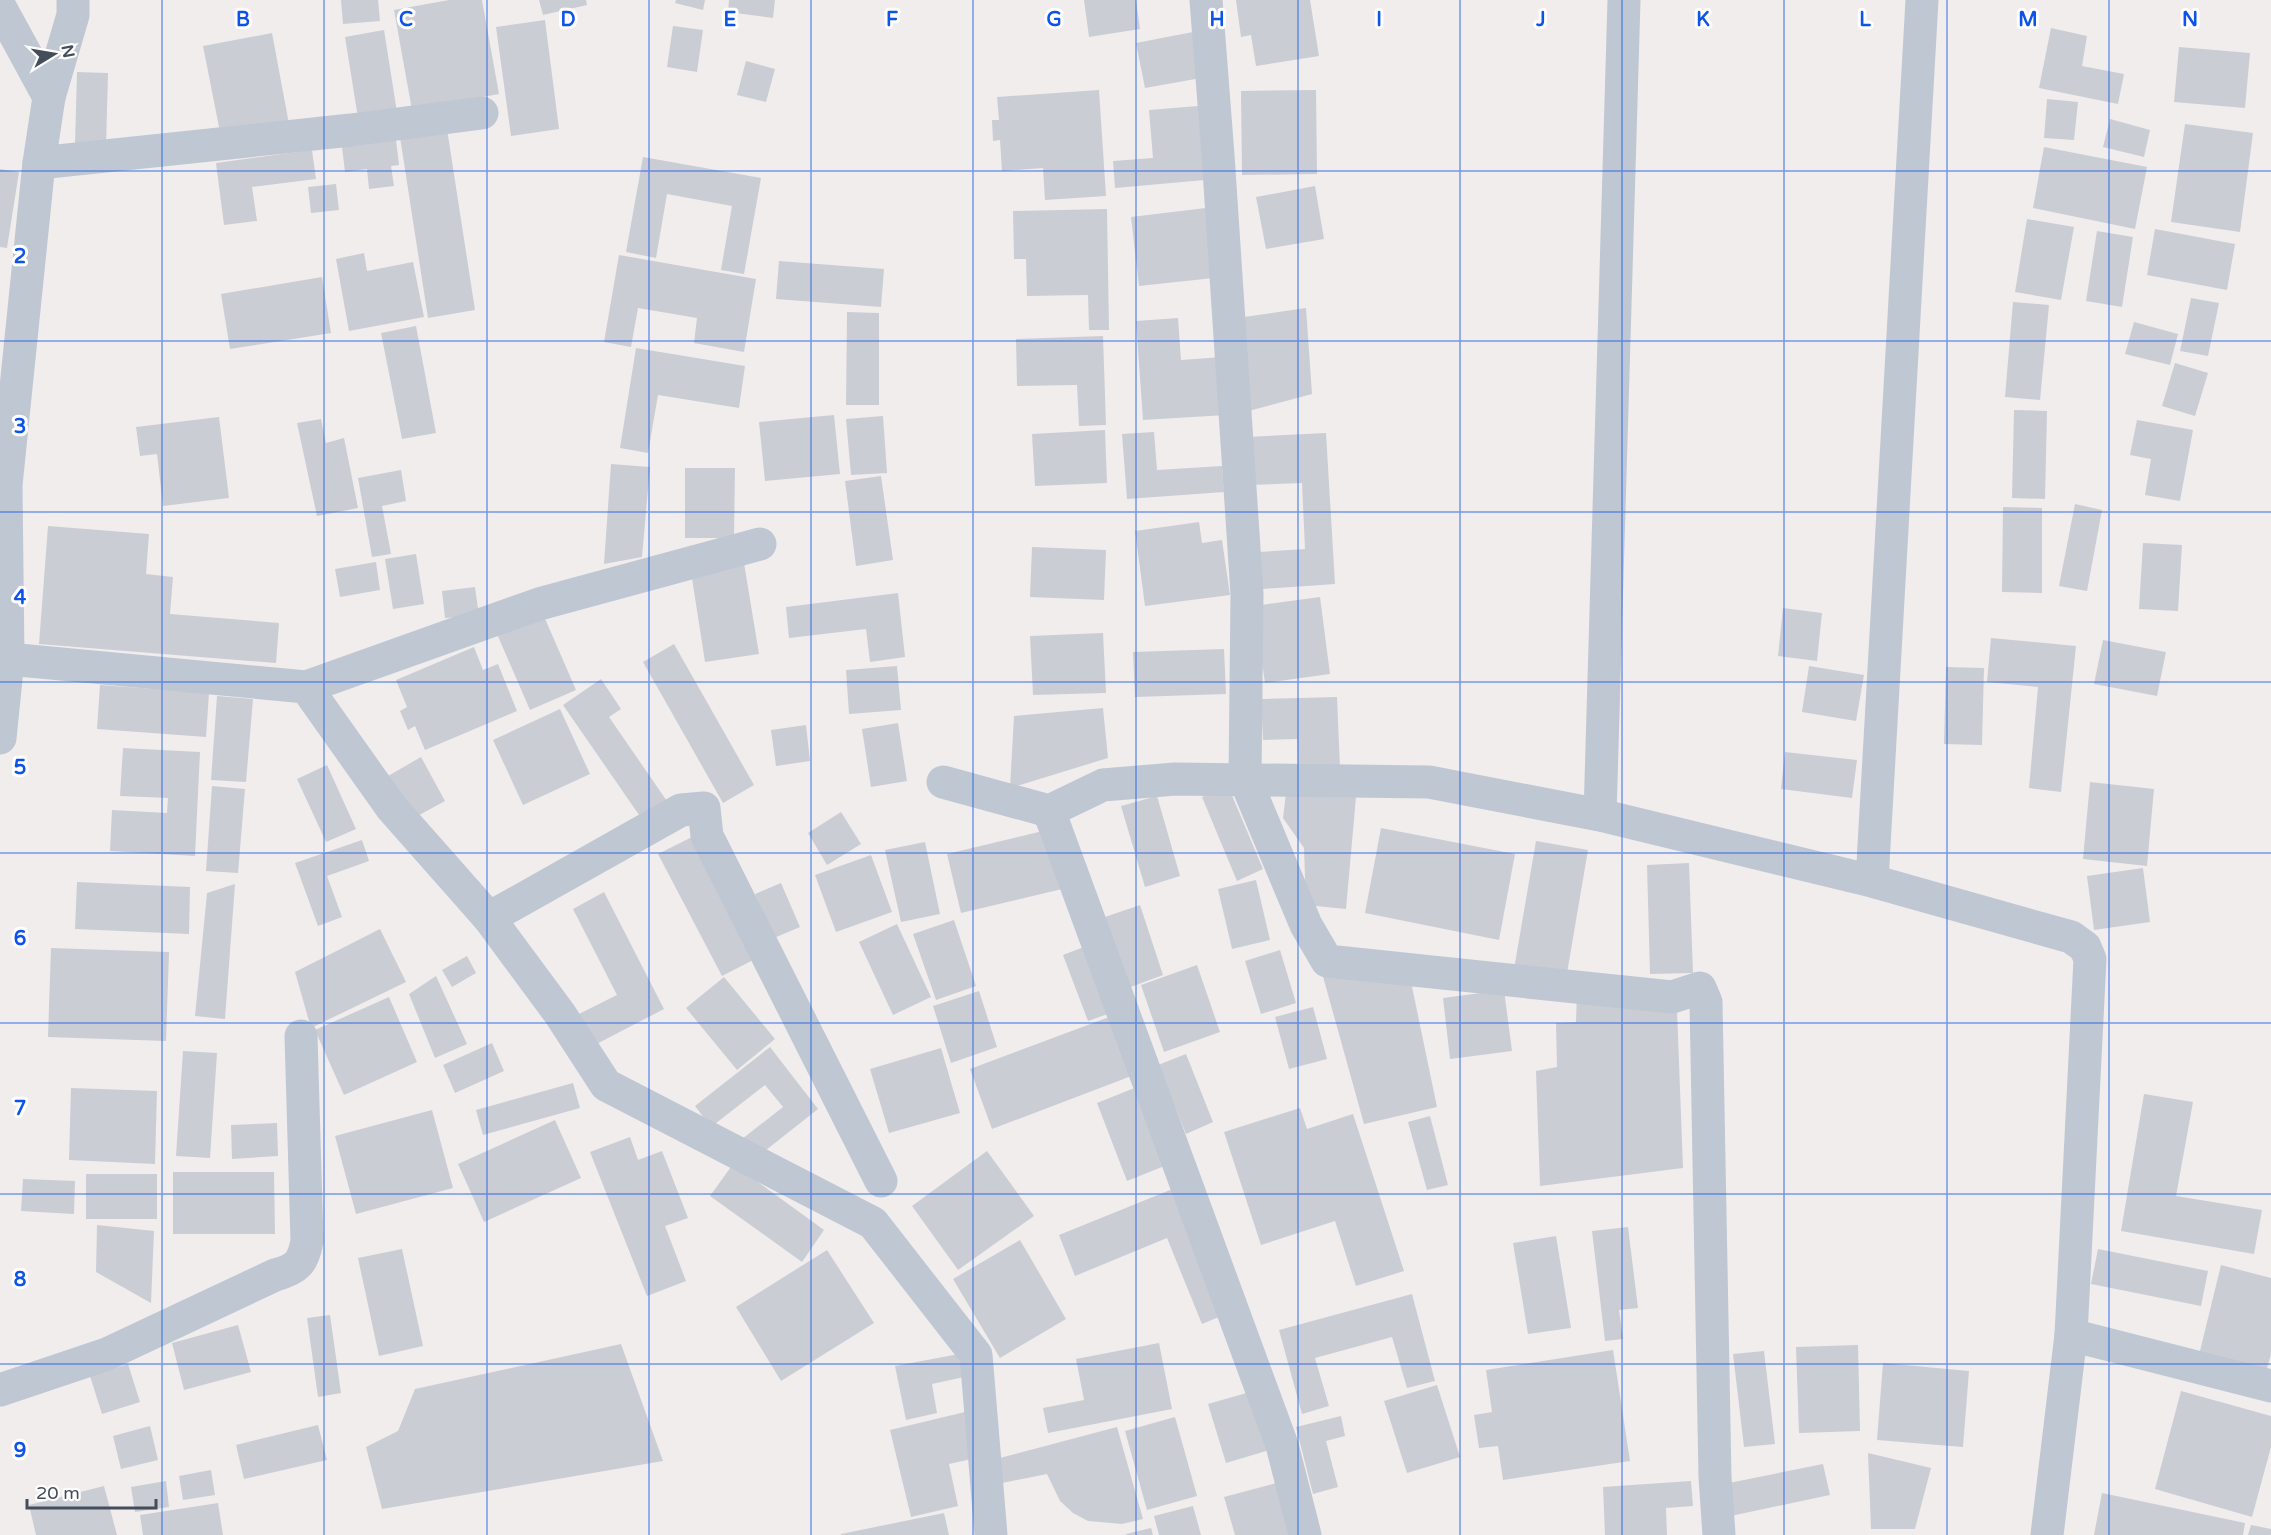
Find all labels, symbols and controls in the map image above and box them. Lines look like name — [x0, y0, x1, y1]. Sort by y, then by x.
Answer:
text: B — [236, 8, 250, 32]
text: C — [399, 8, 413, 32]
text: D — [560, 8, 576, 32]
text: E — [724, 8, 737, 32]
text: F — [886, 8, 898, 32]
text: G — [1046, 8, 1062, 32]
text: H — [1209, 8, 1225, 32]
text: I — [1376, 8, 1382, 32]
text: J — [1535, 8, 1546, 32]
text: K — [1696, 8, 1710, 32]
text: L — [1859, 8, 1871, 32]
text: M — [2018, 8, 2038, 32]
text: N — [2182, 8, 2198, 32]
north arrow — [24, 24, 84, 84]
text: N — [57, 43, 79, 60]
text: 2 — [14, 245, 26, 269]
text: 3 — [14, 415, 26, 439]
text: 4 — [14, 586, 27, 610]
text: 5 — [14, 756, 26, 780]
text: 6 — [14, 927, 26, 951]
text: 7 — [14, 1097, 26, 1121]
text: 8 — [14, 1268, 26, 1292]
text: 9 — [14, 1439, 26, 1463]
scale bar — [27, 1472, 156, 1510]
text: 20 m — [36, 1482, 80, 1504]

